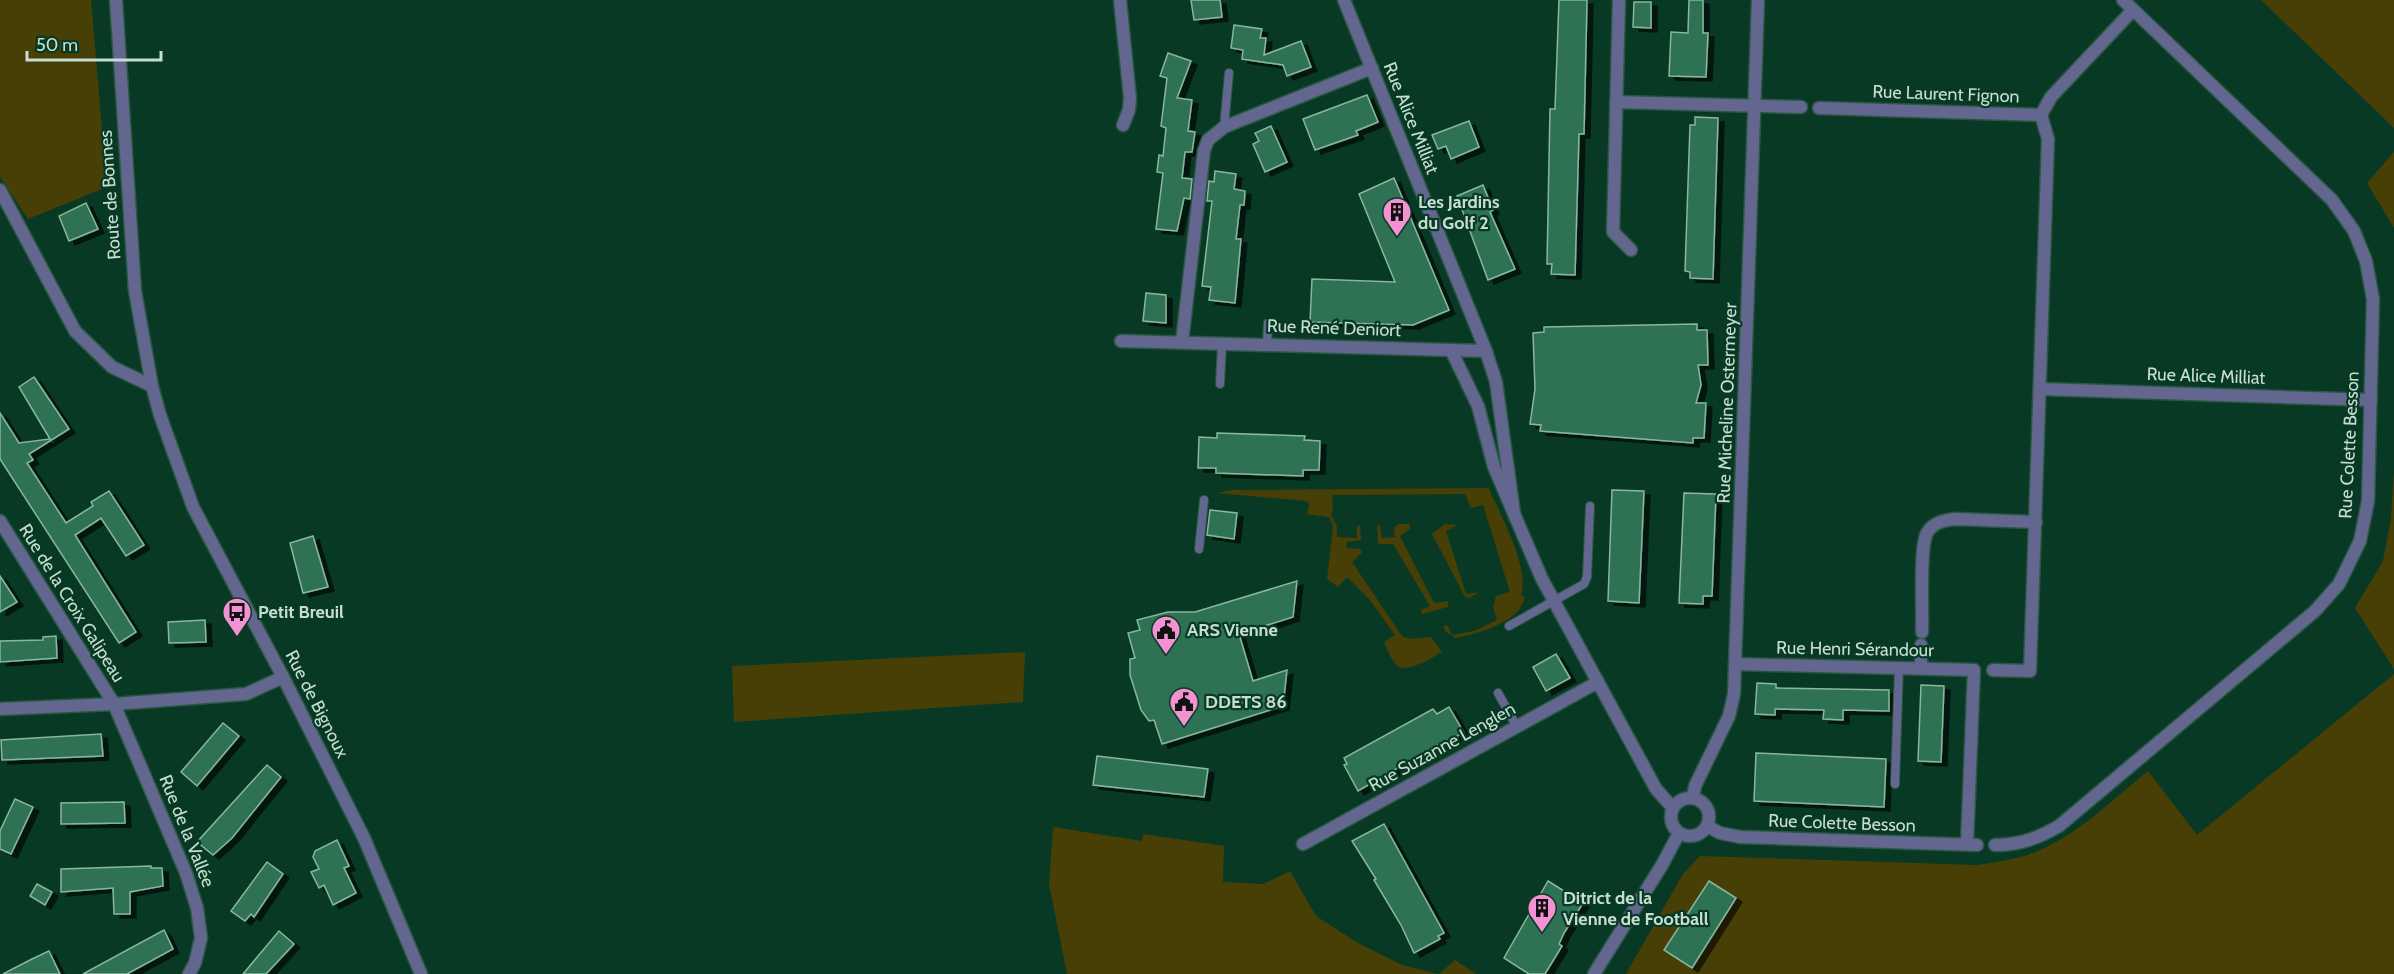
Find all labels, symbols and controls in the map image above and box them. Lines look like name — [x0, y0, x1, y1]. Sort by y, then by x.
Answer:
scale bar — [27, 24, 160, 62]
text: 50 m — [36, 34, 78, 56]
street label: Rue Alice Milliat — [1379, 59, 1443, 177]
street label: Rue Laurent Fignon — [1872, 80, 2020, 108]
street label: Route de Bonnes — [94, 129, 126, 261]
place label: Les Jardins du Golf 2 — [1418, 191, 1500, 234]
building icon: Les Jardins du Golf 2 — [1381, 196, 1413, 238]
street label: Rue Micheline Ostermeyer — [1712, 302, 1742, 504]
street label: Rue René Deniort — [1267, 315, 1401, 341]
street label: Rue Alice Milliat — [2146, 363, 2266, 389]
street label: Rue Colette Besson — [2334, 371, 2364, 519]
street label: Rue de la Croix Galipeau — [14, 520, 130, 686]
bus stop icon: Petit Breuil — [221, 596, 253, 638]
place label: Petit Breuil — [258, 601, 344, 623]
public building icon: ARS Vienne — [1150, 614, 1182, 656]
place label: ARS Vienne — [1187, 619, 1278, 641]
street label: Rue Henri Sérandour — [1776, 637, 1934, 661]
street label: Rue de Bignoux — [280, 646, 354, 762]
public building icon: DDETS 86 — [1168, 686, 1200, 728]
place label: DDETS 86 — [1205, 691, 1287, 713]
street label: Rue Suzanne Lenglen — [1365, 698, 1519, 796]
street label: Rue de la Vallée — [154, 772, 220, 890]
street label: Rue Colette Besson — [1768, 809, 1916, 837]
place label: Ditrict de la Vienne de Football — [1563, 887, 1709, 930]
building icon: Ditrict de la Vienne de Football — [1526, 892, 1558, 934]

